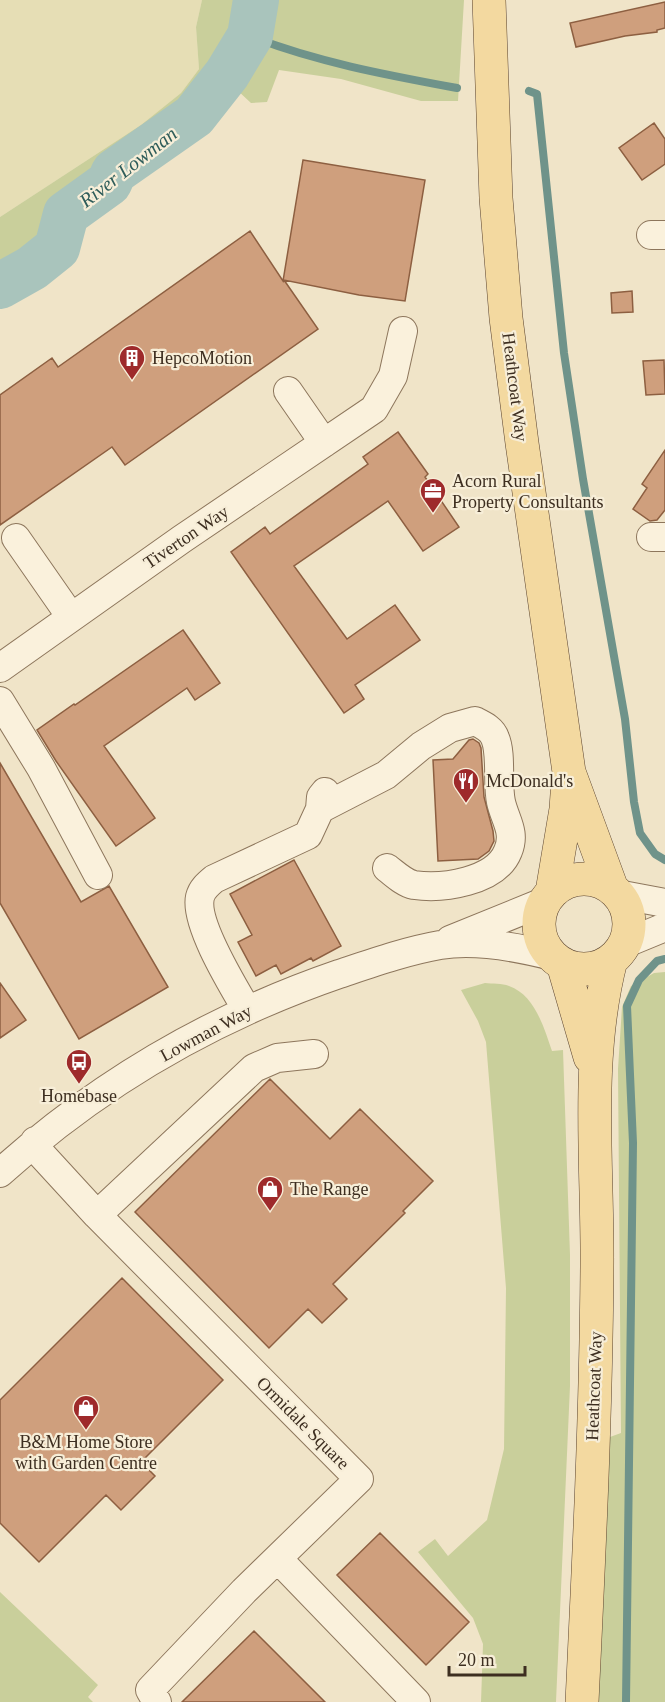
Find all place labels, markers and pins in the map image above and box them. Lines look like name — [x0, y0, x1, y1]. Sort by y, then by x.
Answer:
building icon: HepcoMotion — [117, 343, 147, 381]
place label: HepcoMotion — [152, 348, 252, 368]
place label: Acorn Rural Property Consultants — [452, 471, 604, 512]
office icon: Acorn Rural Property Consultants — [418, 476, 448, 514]
restaurant icon: McDonald's — [451, 766, 481, 804]
place label: McDonald's — [486, 771, 573, 791]
bus stop icon: Homebase — [64, 1047, 94, 1085]
place label: Homebase — [41, 1086, 117, 1106]
shop icon: The Range — [255, 1174, 285, 1212]
place label: The Range — [290, 1179, 368, 1199]
shop icon: B&M Home Store with Garden Centre — [71, 1393, 101, 1431]
place label: B&M Home Store with Garden Centre — [15, 1432, 157, 1473]

